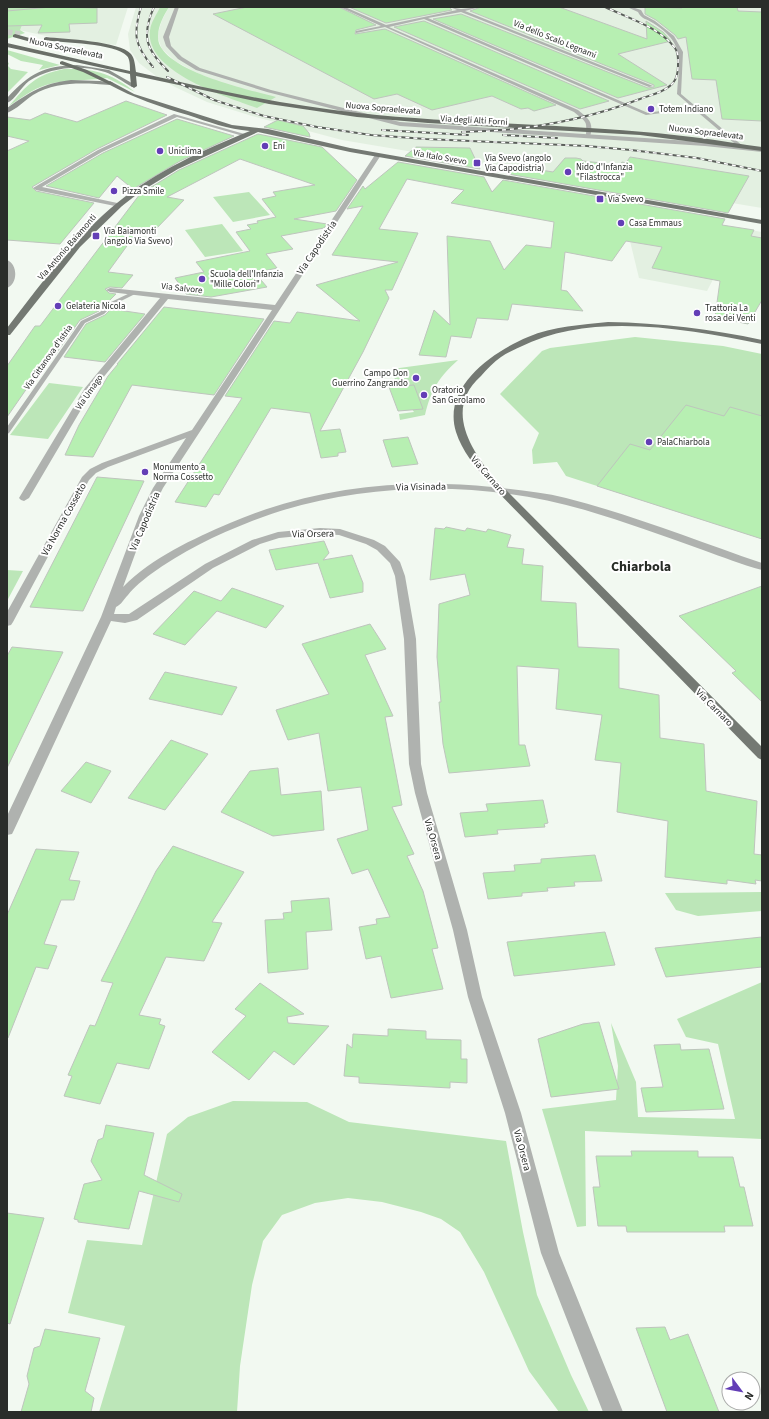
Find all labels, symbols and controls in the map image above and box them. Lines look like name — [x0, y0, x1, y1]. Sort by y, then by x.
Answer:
street label: Via dello Scalo Legnami — [511, 17, 598, 62]
street label: Nuova Sopraelevata — [28, 34, 104, 63]
street label: Nuova Sopraelevata — [345, 99, 421, 118]
place label: Totem Indiano — [659, 103, 714, 116]
marker: Totem Indiano — [646, 104, 656, 114]
street label: Via degli Alti Forni — [440, 112, 508, 129]
street label: Nuova Sopraelevata — [668, 121, 744, 144]
place label: Eni — [273, 140, 285, 153]
marker: Eni — [260, 141, 270, 151]
place label: Uniclima — [168, 145, 202, 158]
marker: Uniclima — [155, 146, 165, 156]
street label: Via Italo Svevo — [412, 146, 468, 169]
place label: Via Svevo (angolo Via Capodistria) — [485, 152, 551, 175]
marker: Via Svevo (angolo Via Capodistria) — [472, 158, 482, 168]
place label: Nido d'Infanzia "Filastrocca" — [576, 161, 633, 184]
marker: Nido d'Infanzia "Filastrocca" — [563, 167, 573, 177]
place label: Pizza Smile — [122, 185, 165, 198]
marker: Pizza Smile — [109, 186, 119, 196]
place label: Via Svevo — [608, 193, 644, 206]
marker: Via Svevo — [595, 194, 605, 204]
street label: Via Antonio Baiamonti — [35, 211, 100, 283]
place label: Casa Emmaus — [629, 217, 682, 230]
street label: Via Capodistria — [293, 218, 340, 277]
marker: Casa Emmaus — [616, 218, 626, 228]
place label: Via Baiamonti (angolo Via Svevo) — [104, 225, 173, 248]
marker: Via Baiamonti (angolo Via Svevo) — [91, 231, 101, 241]
place label: Scuola dell'Infanzia "Mille Colori" — [210, 268, 283, 291]
marker: Scuola dell'Infanzia "Mille Colori" — [197, 274, 207, 284]
street label: Via Salvore — [161, 280, 204, 297]
place label: Gelateria Nicola — [66, 300, 125, 313]
marker: Gelateria Nicola — [53, 301, 63, 311]
place label: Trattoria La rosa dei Venti — [705, 302, 756, 325]
marker: Trattoria La rosa dei Venti — [692, 308, 702, 318]
street label: Via Cittanova d'Istria — [21, 322, 76, 393]
place label: Campo Don Guerrino Zangrando — [332, 367, 408, 390]
street label: Via Umago — [73, 372, 106, 413]
marker: Campo Don Guerrino Zangrando — [411, 373, 421, 383]
place label: Oratorio San Gerolamo — [432, 384, 485, 407]
marker: Oratorio San Gerolamo — [419, 390, 429, 400]
place label: PalaChiarbola — [657, 436, 710, 449]
marker: PalaChiarbola — [644, 437, 654, 447]
street label: Via Carnaro — [467, 453, 509, 498]
place label: Monumento a Norma Cossetto — [153, 461, 213, 484]
marker: Monumento a Norma Cossetto — [140, 467, 150, 477]
street label: Via Norma Cossetto — [38, 480, 90, 559]
street label: Via Visinada — [396, 480, 446, 494]
street label: Via Capodistria — [126, 490, 164, 553]
street label: Via Orsera — [292, 527, 334, 541]
district label: Chiarbola — [611, 557, 671, 577]
street label: Via Carnaro — [692, 686, 736, 730]
street label: Via Orsera — [420, 817, 446, 861]
street label: Via Orsera — [510, 1128, 534, 1172]
north arrow — [721, 1371, 761, 1411]
text: N — [741, 1389, 757, 1403]

